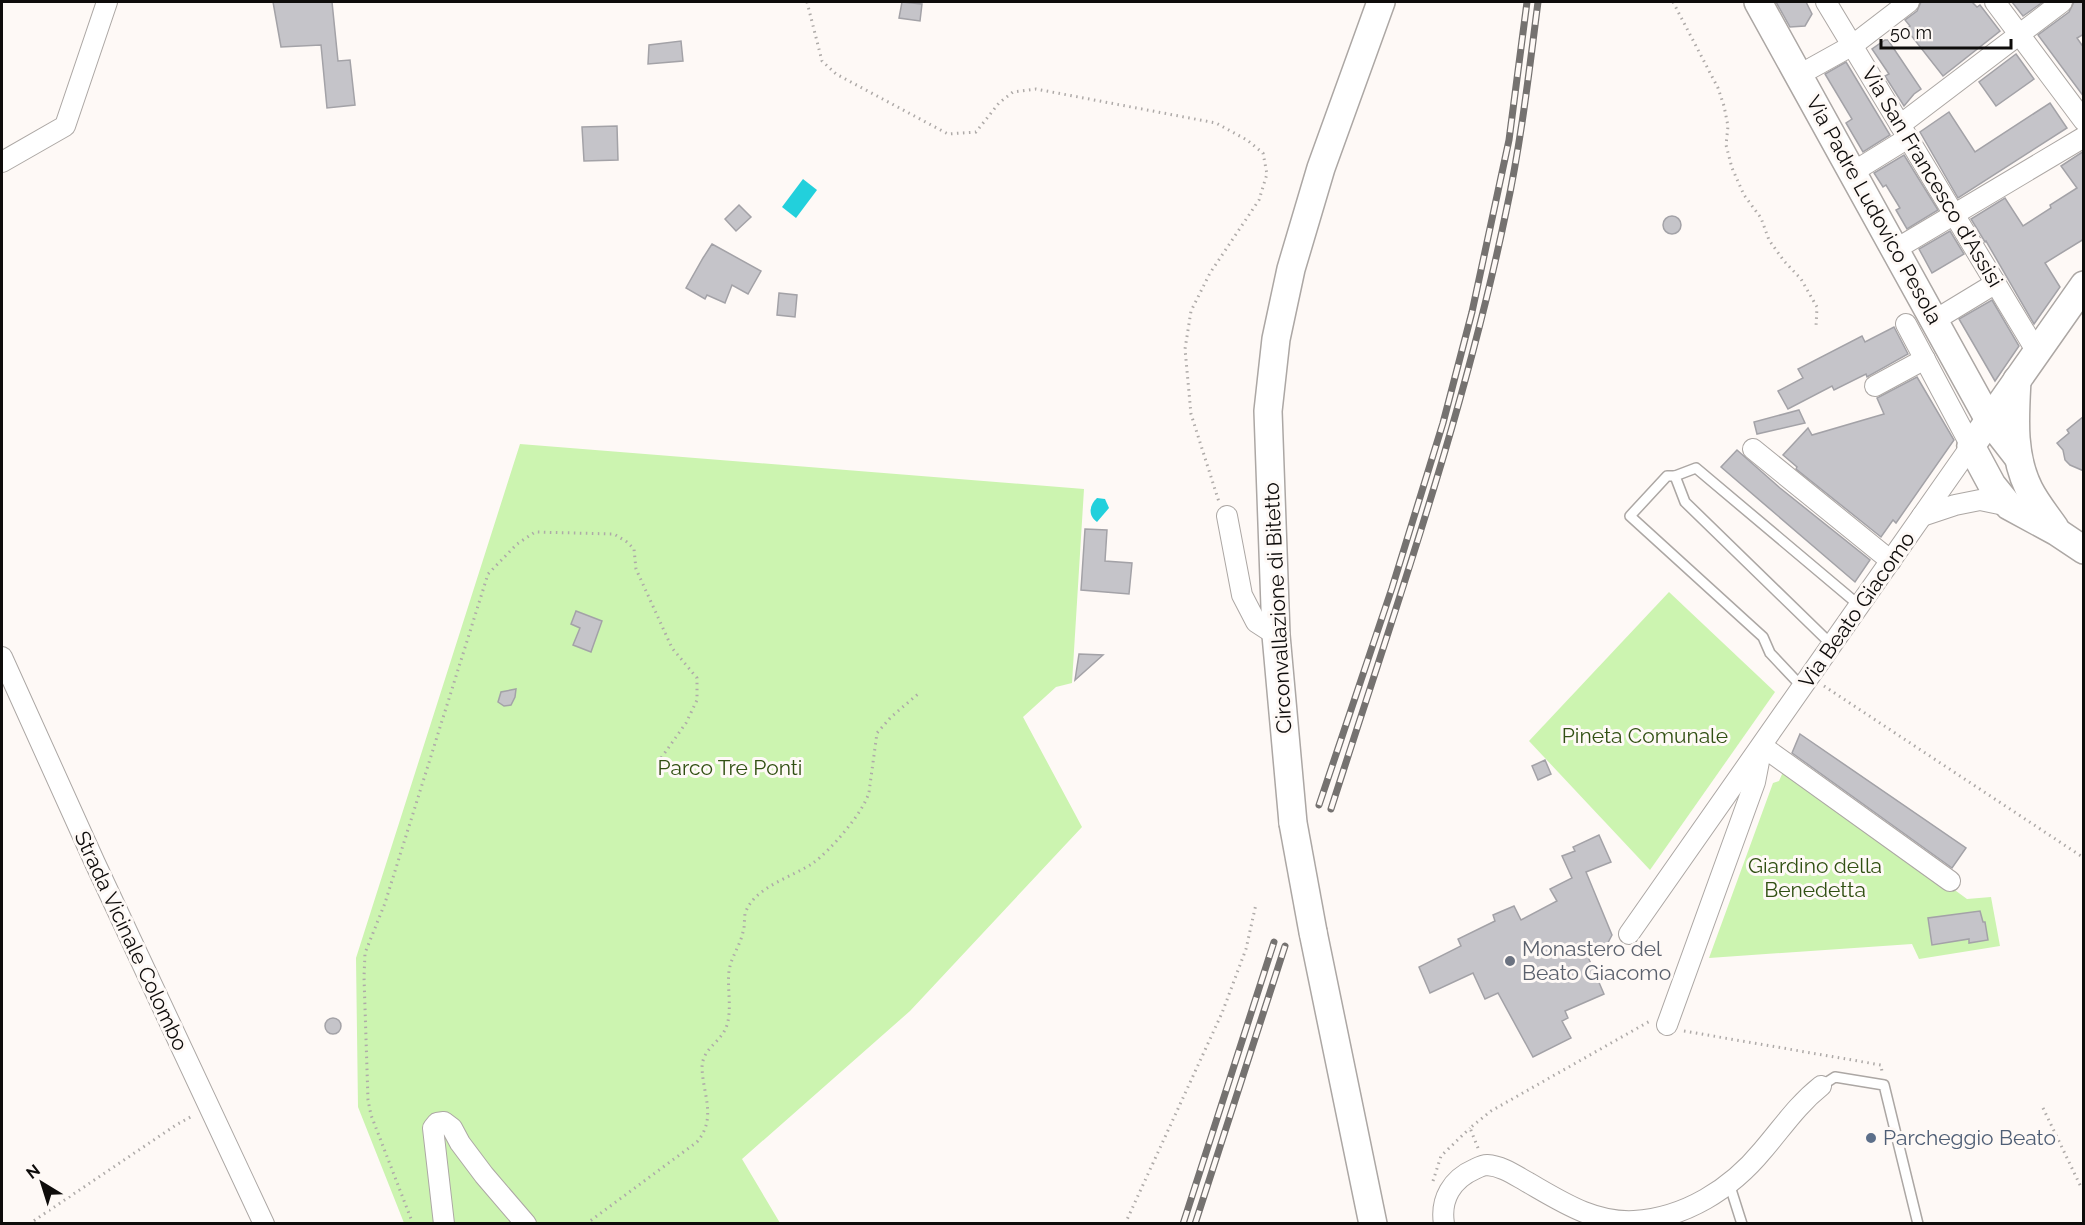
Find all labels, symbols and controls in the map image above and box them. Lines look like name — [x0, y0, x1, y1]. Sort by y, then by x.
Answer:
scale bar — [1881, 12, 2012, 50]
text: 50 m — [1890, 22, 1932, 43]
street label: Via San Francesco d'Assisi — [1857, 62, 2008, 291]
street label: Via Padre Ludovico Pesola — [1801, 91, 1948, 329]
street label: Circonvallazione di Bitetto — [1258, 482, 1297, 734]
street label: Via Beato Giacomo — [1793, 527, 1920, 693]
park label: Pineta Comunale — [1562, 723, 1728, 748]
park label: Parco Tre Ponti — [658, 755, 802, 780]
street label: Strada Vicinale Colombo — [70, 827, 193, 1055]
park label: Giardino della Benedetta — [1748, 853, 1882, 902]
place label: Monastero del Beato Giacomo — [1522, 936, 1671, 985]
marker: Monastero del Beato Giacomo — [1503, 954, 1517, 968]
place label: Parcheggio Beato — [1883, 1125, 2056, 1150]
marker: Parcheggio Beato — [1864, 1131, 1878, 1145]
north arrow — [12, 1153, 72, 1213]
text: N — [22, 1160, 44, 1183]

